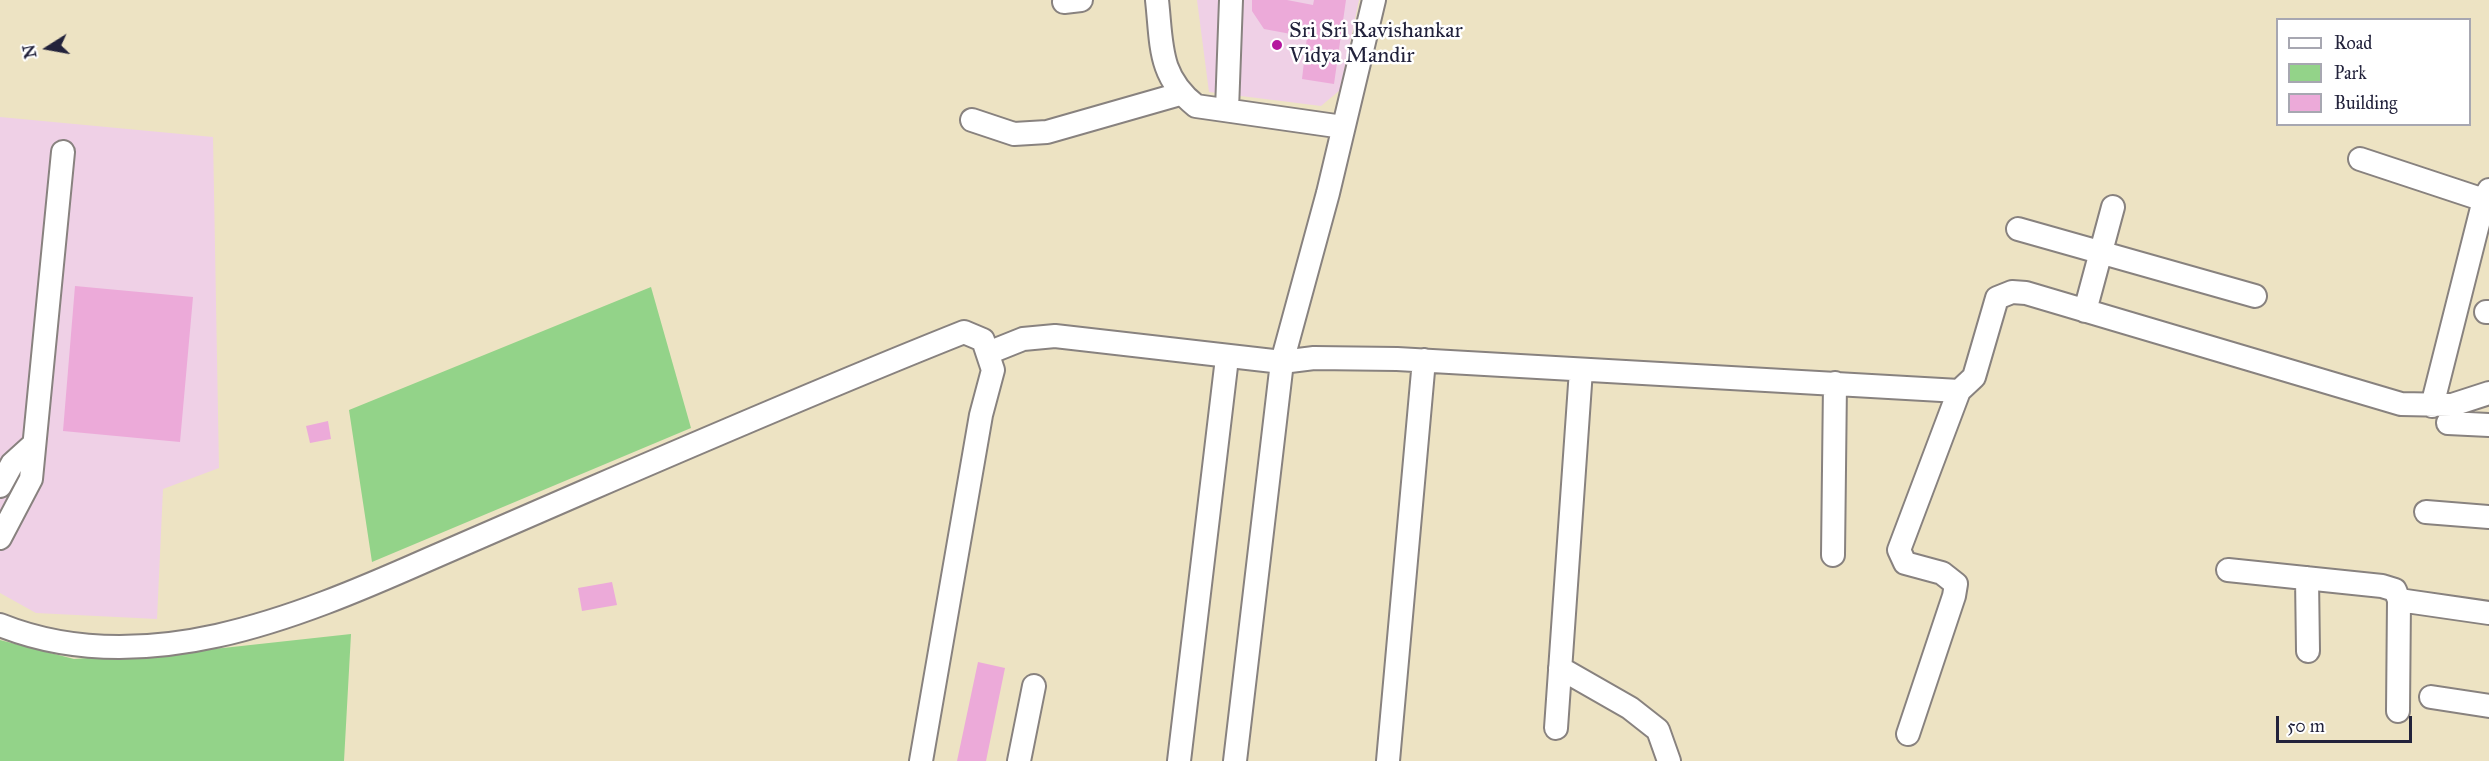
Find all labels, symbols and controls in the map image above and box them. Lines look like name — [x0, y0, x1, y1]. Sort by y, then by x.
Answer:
north arrow — [18, 18, 78, 78]
legend — [2276, 18, 2471, 126]
place label: Sri Sri Ravishankar Vidya Mandir — [1289, 19, 1463, 70]
text: Road — [2334, 32, 2372, 54]
marker: Sri Sri Ravishankar Vidya Mandir — [1270, 38, 1284, 52]
text: N — [19, 43, 40, 60]
text: Park — [2334, 62, 2367, 84]
text: Building — [2334, 92, 2397, 114]
scale bar — [2279, 704, 2416, 742]
text: 50 m — [2287, 715, 2325, 737]

